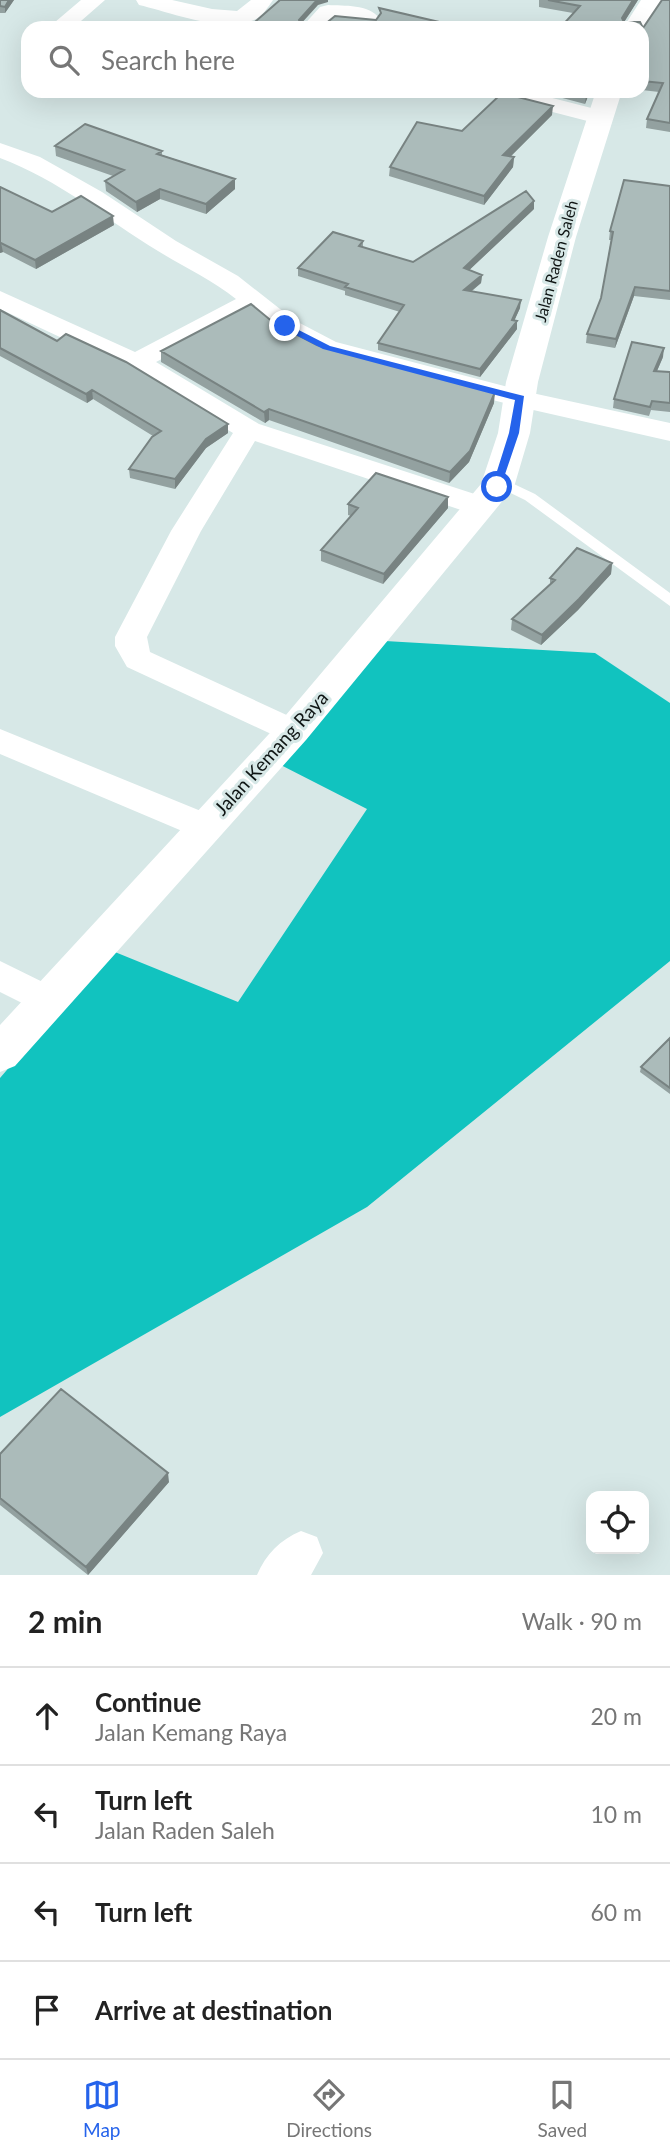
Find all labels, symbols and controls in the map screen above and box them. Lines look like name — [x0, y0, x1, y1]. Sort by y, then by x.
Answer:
search box — [21, 21, 649, 98]
icon: search — [45, 41, 83, 79]
text: Search here — [101, 44, 235, 76]
street label: Jalan Raden Saleh — [530, 198, 581, 324]
route end — [269, 310, 300, 341]
route start — [481, 471, 512, 502]
street label: Jalan Kemang Raya — [209, 686, 332, 819]
map controls — [586, 1491, 649, 1554]
button: locate — [586, 1491, 649, 1554]
text: 2 min — [28, 1603, 102, 1639]
text: Walk · 90 m — [522, 1607, 642, 1635]
text: Continue — [95, 1686, 201, 1718]
icon: ahead — [28, 1697, 66, 1735]
text: 20 m — [591, 1702, 642, 1730]
text: Jalan Kemang Raya — [95, 1718, 287, 1746]
text: Turn left — [95, 1784, 192, 1816]
icon: left — [28, 1795, 66, 1833]
text: 10 m — [591, 1800, 642, 1828]
text: Jalan Raden Saleh — [95, 1816, 275, 1844]
icon: left — [28, 1893, 66, 1931]
text: Turn left — [95, 1896, 192, 1928]
text: 60 m — [591, 1898, 642, 1926]
icon: arrive — [28, 1991, 66, 2029]
text: Arrive at destination — [95, 1994, 332, 2026]
tab: Map — [83, 2076, 121, 2141]
tab: Directions — [286, 2076, 372, 2141]
tab: Saved — [538, 2076, 587, 2141]

